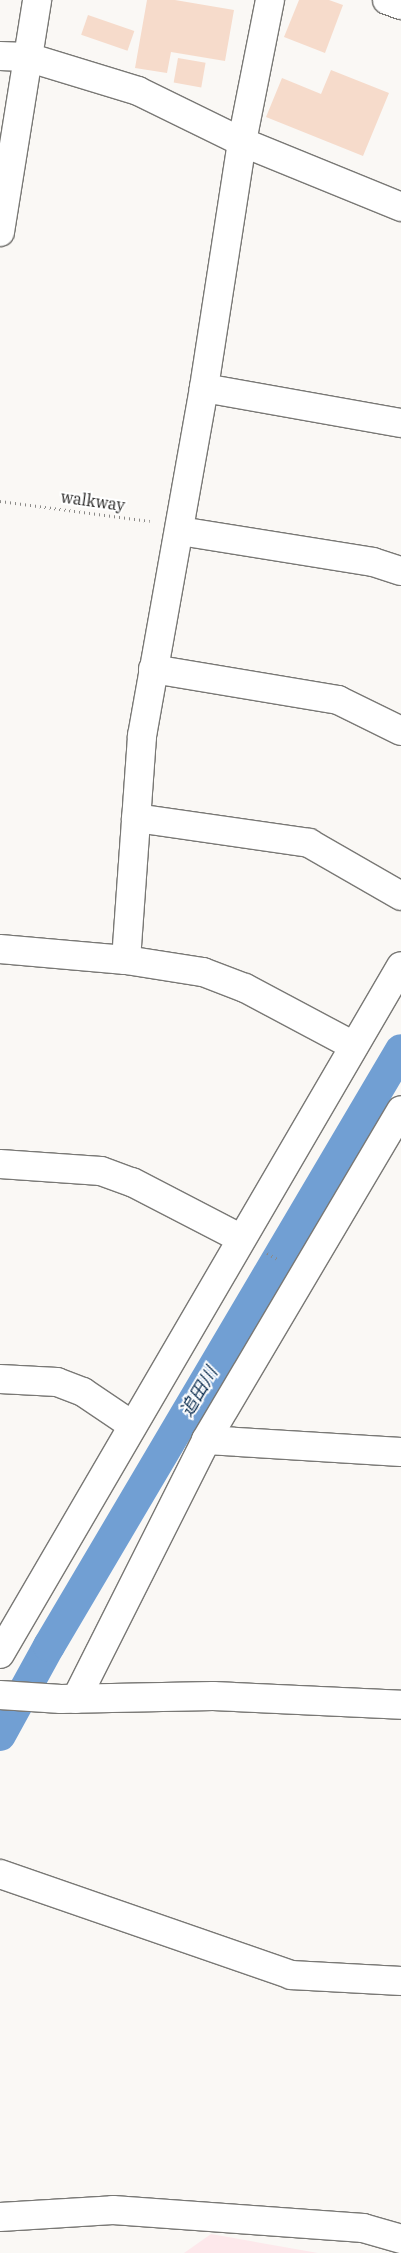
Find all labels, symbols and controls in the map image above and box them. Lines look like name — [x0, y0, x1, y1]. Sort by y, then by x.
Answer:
street label: walkway — [60, 487, 126, 515]
water label: 追田川 — [176, 1363, 222, 1421]

